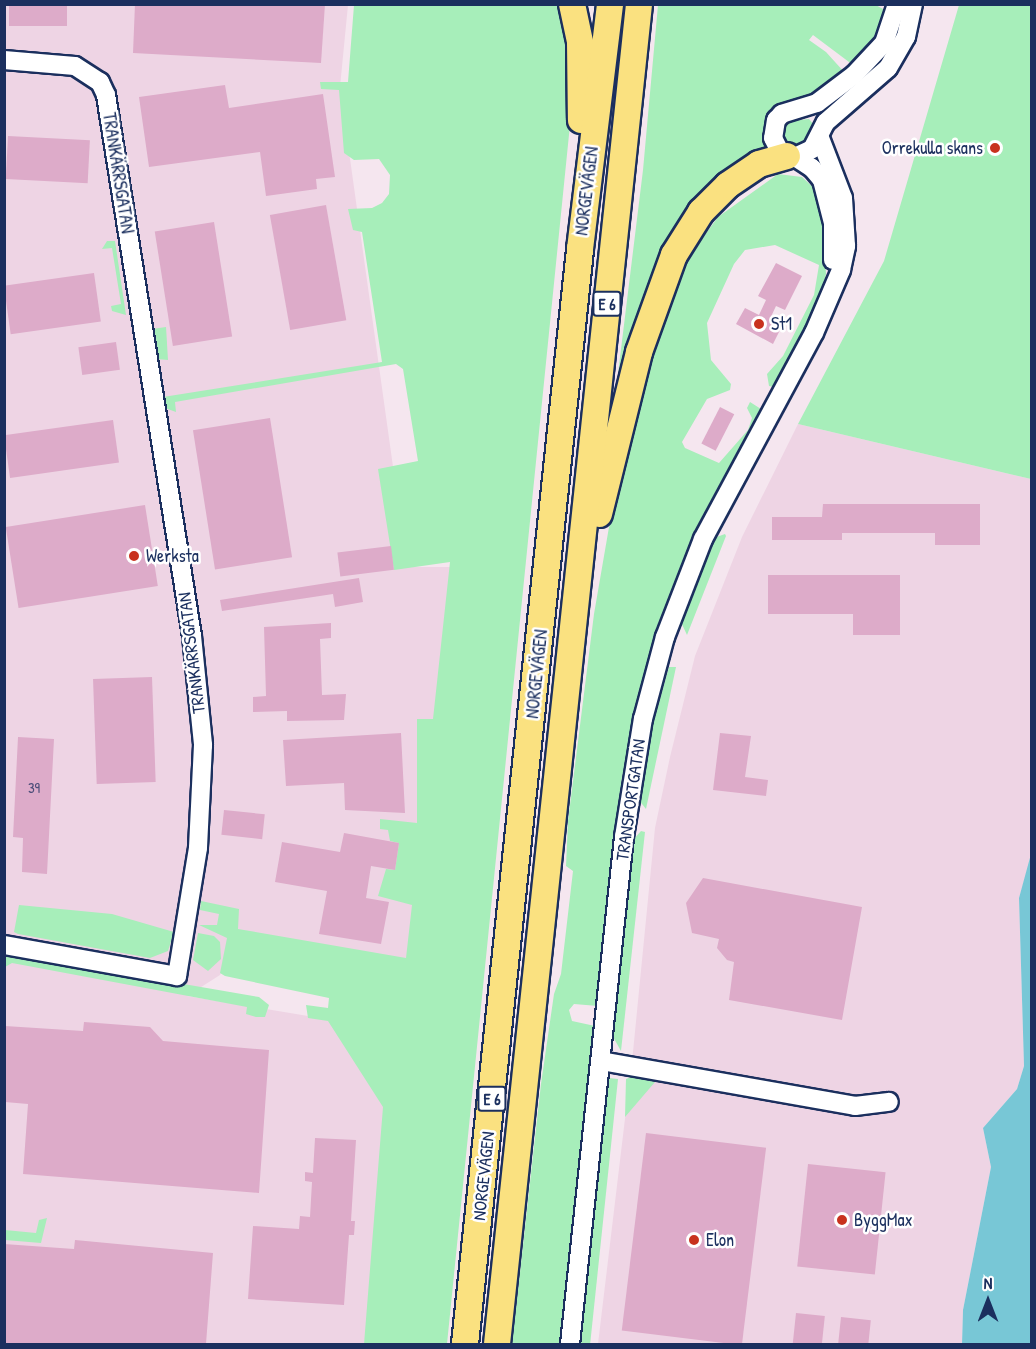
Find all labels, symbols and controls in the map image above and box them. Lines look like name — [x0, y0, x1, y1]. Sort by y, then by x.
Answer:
street label: TRANKÄRRSGATAN — [98, 111, 138, 235]
place label: Orrekulla skans — [882, 137, 983, 159]
marker: Orrekulla skans — [988, 141, 1002, 155]
street label: NORGEVÄGEN — [571, 145, 603, 237]
road number: E 6 — [592, 291, 622, 317]
place label: St1 — [771, 313, 792, 335]
marker: St1 — [752, 317, 766, 331]
place label: Werksta — [146, 545, 199, 567]
marker: Werksta — [127, 549, 141, 563]
street label: TRANKÄRRSGATAN — [174, 591, 210, 715]
street label: NORGEVÄGEN — [522, 628, 552, 720]
street label: TRANSPORTGATAN — [612, 738, 650, 862]
house number: 39 — [28, 779, 40, 797]
road number: E 6 — [477, 1086, 507, 1112]
street label: NORGEVÄGEN — [469, 1130, 499, 1222]
place label: ByggMax — [854, 1209, 913, 1231]
marker: ByggMax — [835, 1213, 849, 1227]
place label: Elon — [706, 1229, 734, 1251]
marker: Elon — [687, 1233, 701, 1247]
north arrow — [958, 1271, 1018, 1331]
text: N — [984, 1272, 992, 1294]

